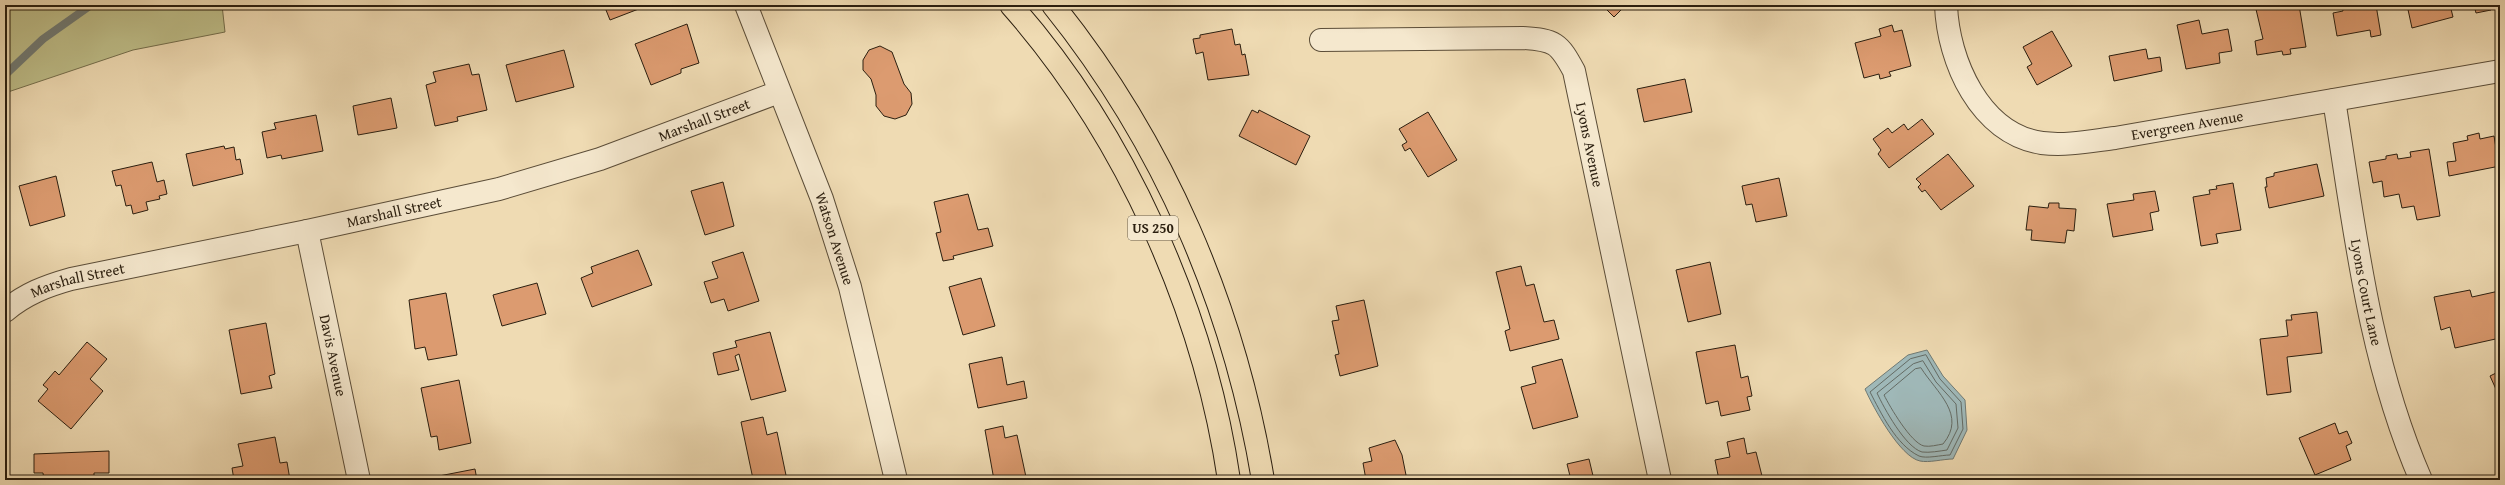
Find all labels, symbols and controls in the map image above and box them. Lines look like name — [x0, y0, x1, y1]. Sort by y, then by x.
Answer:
street label: Marshall Street — [655, 92, 754, 146]
street label: Lyons Avenue — [1571, 100, 1609, 189]
street label: Evergreen Avenue — [2129, 105, 2245, 145]
street label: Watson Avenue — [810, 189, 860, 288]
street label: Marshall Street — [345, 191, 444, 232]
road number: US 250 — [1128, 216, 1178, 240]
street label: Lyons Court Lane — [2346, 237, 2388, 348]
street label: Marshall Street — [27, 257, 127, 303]
street label: Davis Avenue — [315, 312, 352, 398]

